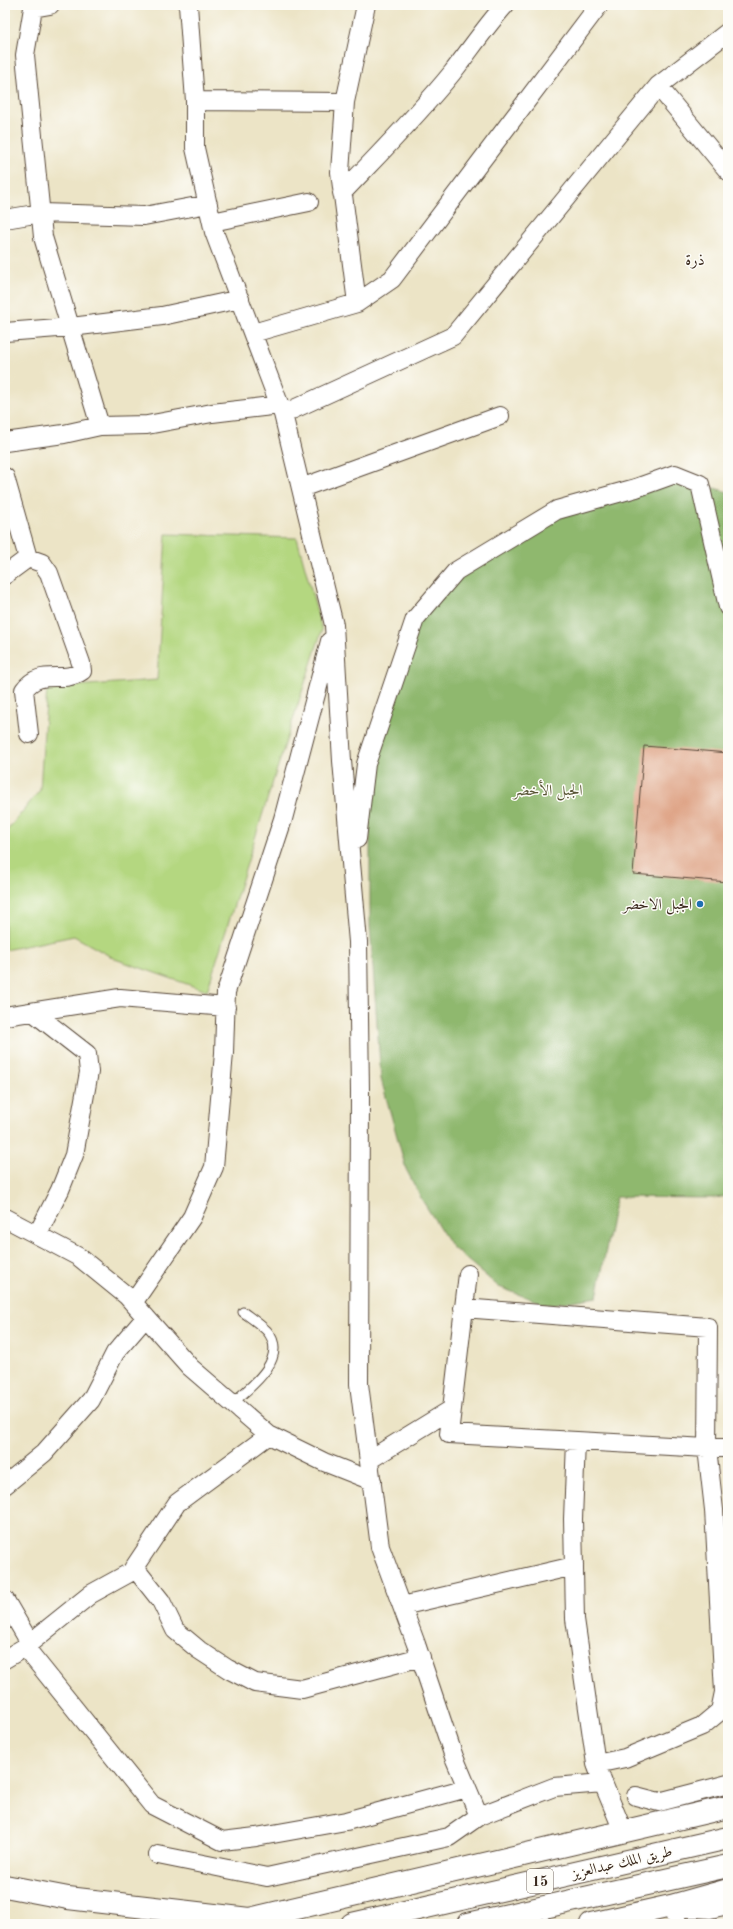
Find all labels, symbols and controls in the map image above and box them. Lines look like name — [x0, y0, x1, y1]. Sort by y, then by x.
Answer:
district label: ذرة — [685, 253, 705, 269]
park label: الجبل الأخضر — [512, 779, 582, 801]
place label: الجبل الاخضر — [621, 898, 692, 915]
marker: الجبل الاخضر — [695, 899, 705, 909]
street label: طريق الملك عبدالعزيز — [569, 1845, 674, 1884]
road number: 15 — [527, 1869, 553, 1893]

